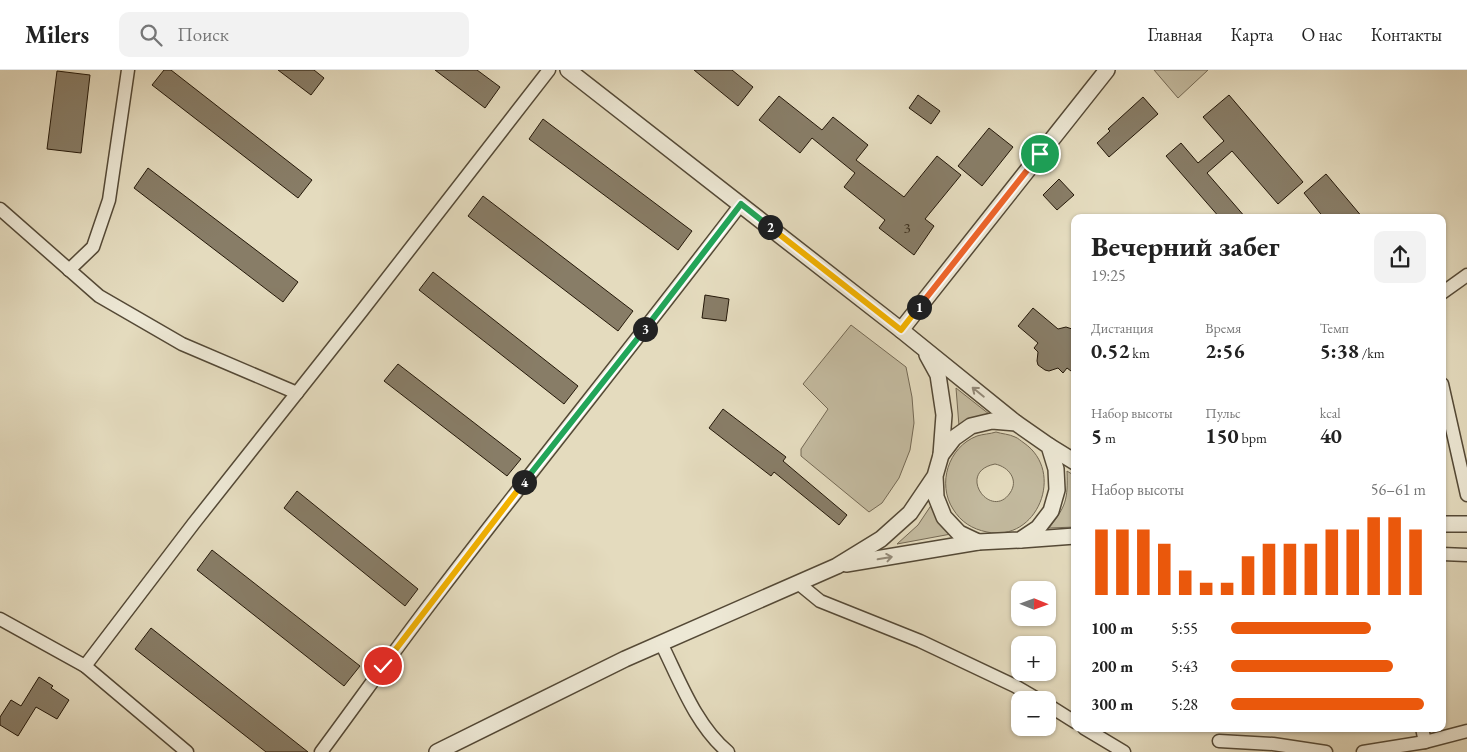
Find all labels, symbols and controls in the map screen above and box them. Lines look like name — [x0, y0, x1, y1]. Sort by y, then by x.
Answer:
search box — [119, 12, 469, 57]
text: Milers — [25, 19, 89, 50]
icon: search — [137, 21, 165, 49]
text: Поиск — [177, 22, 229, 47]
text: Главная — [1148, 23, 1202, 46]
text: Карта — [1230, 23, 1273, 46]
text: О нас — [1301, 23, 1343, 46]
text: Контакты — [1371, 23, 1442, 46]
pin — [1019, 133, 1061, 175]
icon: arrive — [1026, 140, 1054, 168]
pin: 2 — [758, 214, 782, 240]
text: 2 — [767, 218, 774, 236]
house number: 3 — [903, 218, 911, 237]
text: Вечерний забег — [1091, 228, 1280, 264]
button: share — [1374, 231, 1426, 283]
text: 19:25 — [1091, 265, 1126, 286]
pin: 1 — [906, 294, 932, 320]
text: 1 — [916, 298, 923, 316]
pin: 3 — [632, 316, 658, 342]
text: Дистанция — [1091, 319, 1153, 337]
text: Время — [1205, 319, 1241, 337]
text: Темп — [1320, 319, 1349, 337]
text: 3 — [642, 320, 649, 338]
text: 0.52 — [1091, 337, 1130, 364]
text: 2:56 — [1205, 337, 1245, 364]
text: 5:38 — [1320, 337, 1359, 364]
text: km — [1130, 344, 1150, 362]
text: /km — [1359, 344, 1385, 362]
one-way arrow — [972, 387, 985, 398]
text: Набор высоты — [1091, 404, 1172, 422]
text: Пульс — [1205, 404, 1241, 422]
text: kcal — [1320, 404, 1341, 422]
text: 5 — [1091, 422, 1102, 449]
text: 150 — [1205, 422, 1239, 449]
text: 40 — [1320, 422, 1342, 449]
text: m — [1102, 429, 1116, 447]
text: bpm — [1239, 429, 1267, 447]
pin: 4 — [512, 470, 536, 494]
text: 4 — [521, 473, 528, 491]
text: Набор высоты — [1091, 479, 1184, 500]
text: 56–61 m — [1371, 479, 1426, 500]
one-way arrow — [877, 552, 893, 562]
north arrow — [1011, 581, 1056, 626]
map controls — [1011, 581, 1056, 736]
text: 100 m — [1091, 618, 1133, 639]
text: 5:55 — [1171, 618, 1198, 639]
button: + — [1011, 636, 1056, 681]
pin — [362, 645, 404, 687]
icon: check — [369, 652, 397, 680]
text: 200 m — [1091, 656, 1133, 677]
text: 5:43 — [1171, 656, 1198, 677]
button: − — [1011, 691, 1056, 736]
text: 300 m — [1091, 694, 1133, 715]
text: 5:28 — [1171, 694, 1198, 715]

